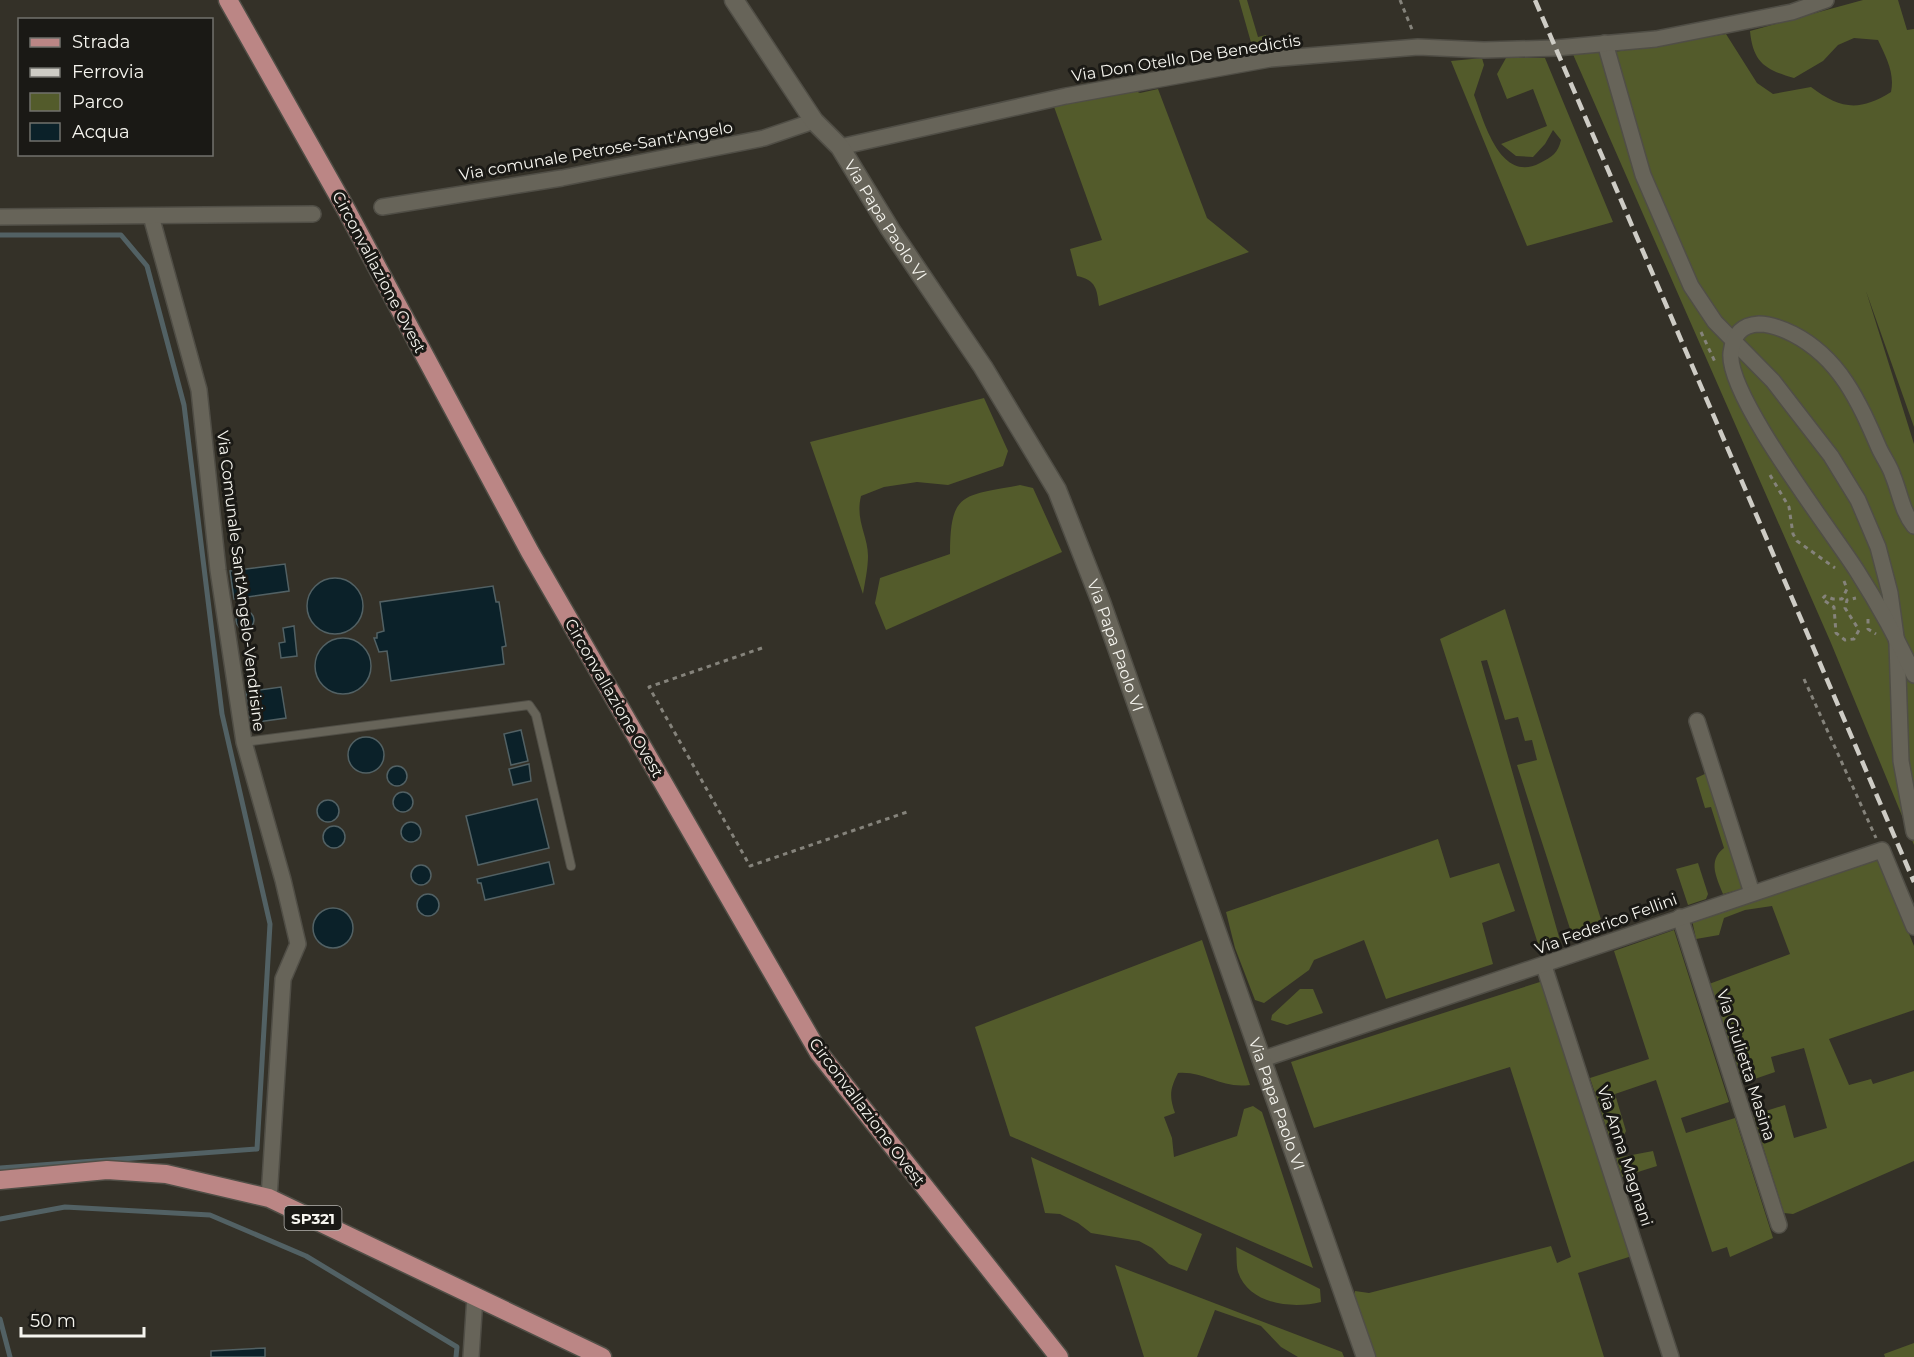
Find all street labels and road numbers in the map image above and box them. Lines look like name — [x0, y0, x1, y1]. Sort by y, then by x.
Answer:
street label: Via Don Otello De Benedictis — [1070, 30, 1302, 85]
street label: Via comunale Petrose-Sant'Angelo — [458, 118, 734, 184]
street label: Via Papa Paolo VI — [841, 156, 931, 284]
street label: Circonvallazione Ovest — [328, 188, 430, 356]
street label: Via Comunale Sant'Angelo-Vendrisine — [213, 429, 269, 733]
street label: Via Papa Paolo VI — [1083, 576, 1148, 714]
street label: Circonvallazione Ovest — [561, 615, 668, 781]
street label: Via Federico Fellini — [1532, 889, 1680, 959]
street label: Via Giulietta Masina — [1713, 987, 1779, 1143]
street label: Circonvallazione Ovest — [805, 1034, 929, 1190]
street label: Via Papa Paolo VI — [1245, 1035, 1309, 1173]
street label: Via Anna Magnani — [1593, 1083, 1657, 1229]
road number: SP321 — [284, 1206, 342, 1230]

